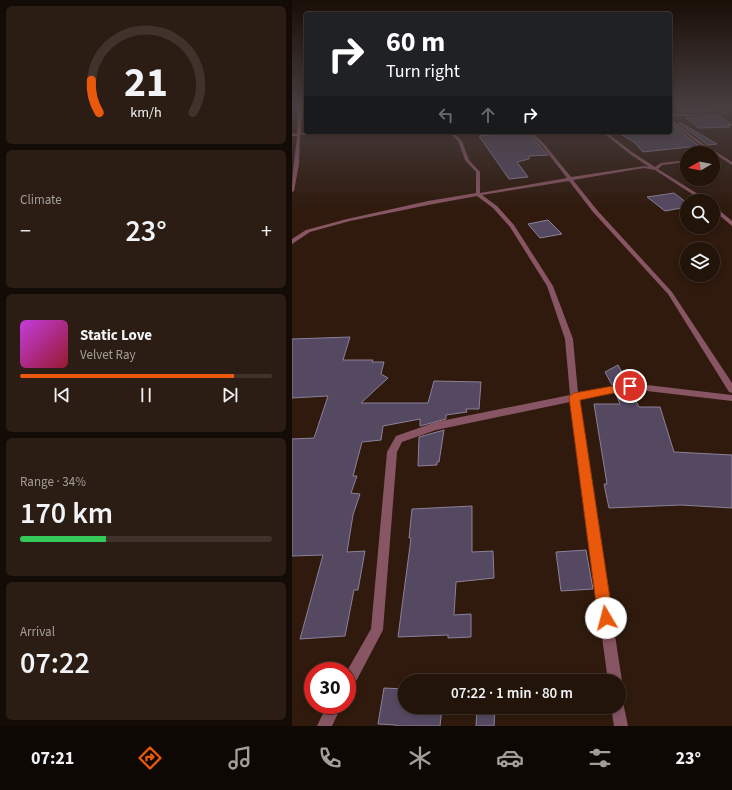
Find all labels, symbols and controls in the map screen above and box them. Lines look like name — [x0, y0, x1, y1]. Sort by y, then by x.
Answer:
text: 60 m — [386, 22, 445, 62]
icon: right — [320, 28, 372, 80]
text: 21 — [124, 53, 168, 113]
text: Turn right — [386, 59, 460, 84]
text: km/h — [130, 102, 162, 123]
icon: left — [435, 104, 457, 126]
icon: ahead — [477, 104, 499, 126]
icon: right — [519, 104, 541, 126]
north arrow — [680, 146, 720, 186]
map controls — [680, 146, 720, 282]
text: Climate — [20, 191, 62, 209]
button: search — [680, 194, 720, 234]
text: 23° — [125, 210, 167, 253]
text: − — [20, 215, 31, 247]
text: + — [261, 215, 272, 247]
button: layers — [680, 242, 720, 282]
text: Static Love — [80, 325, 152, 346]
text: Velvet Ray — [80, 346, 136, 364]
pin — [613, 369, 647, 403]
icon: arrive — [619, 375, 641, 397]
icon: previous — [51, 384, 73, 406]
icon: pause — [135, 384, 157, 406]
icon: next — [219, 384, 241, 406]
text: Range · 34% — [20, 473, 86, 491]
text: 170 km — [20, 492, 113, 535]
position arrow — [585, 597, 627, 639]
text: Arrival — [20, 623, 55, 641]
text: 07:22 — [20, 642, 90, 685]
speed limit sign: 30 — [304, 662, 356, 714]
text: 07:22 · 1 min · 80 m — [451, 683, 573, 704]
icon: directions — [136, 744, 164, 772]
icon: music — [226, 744, 254, 772]
icon: phone — [316, 744, 344, 772]
icon: climate — [406, 744, 434, 772]
icon: car — [496, 744, 524, 772]
icon: filters — [586, 744, 614, 772]
text: 07:21 — [31, 746, 74, 771]
text: 23° — [675, 746, 701, 771]

